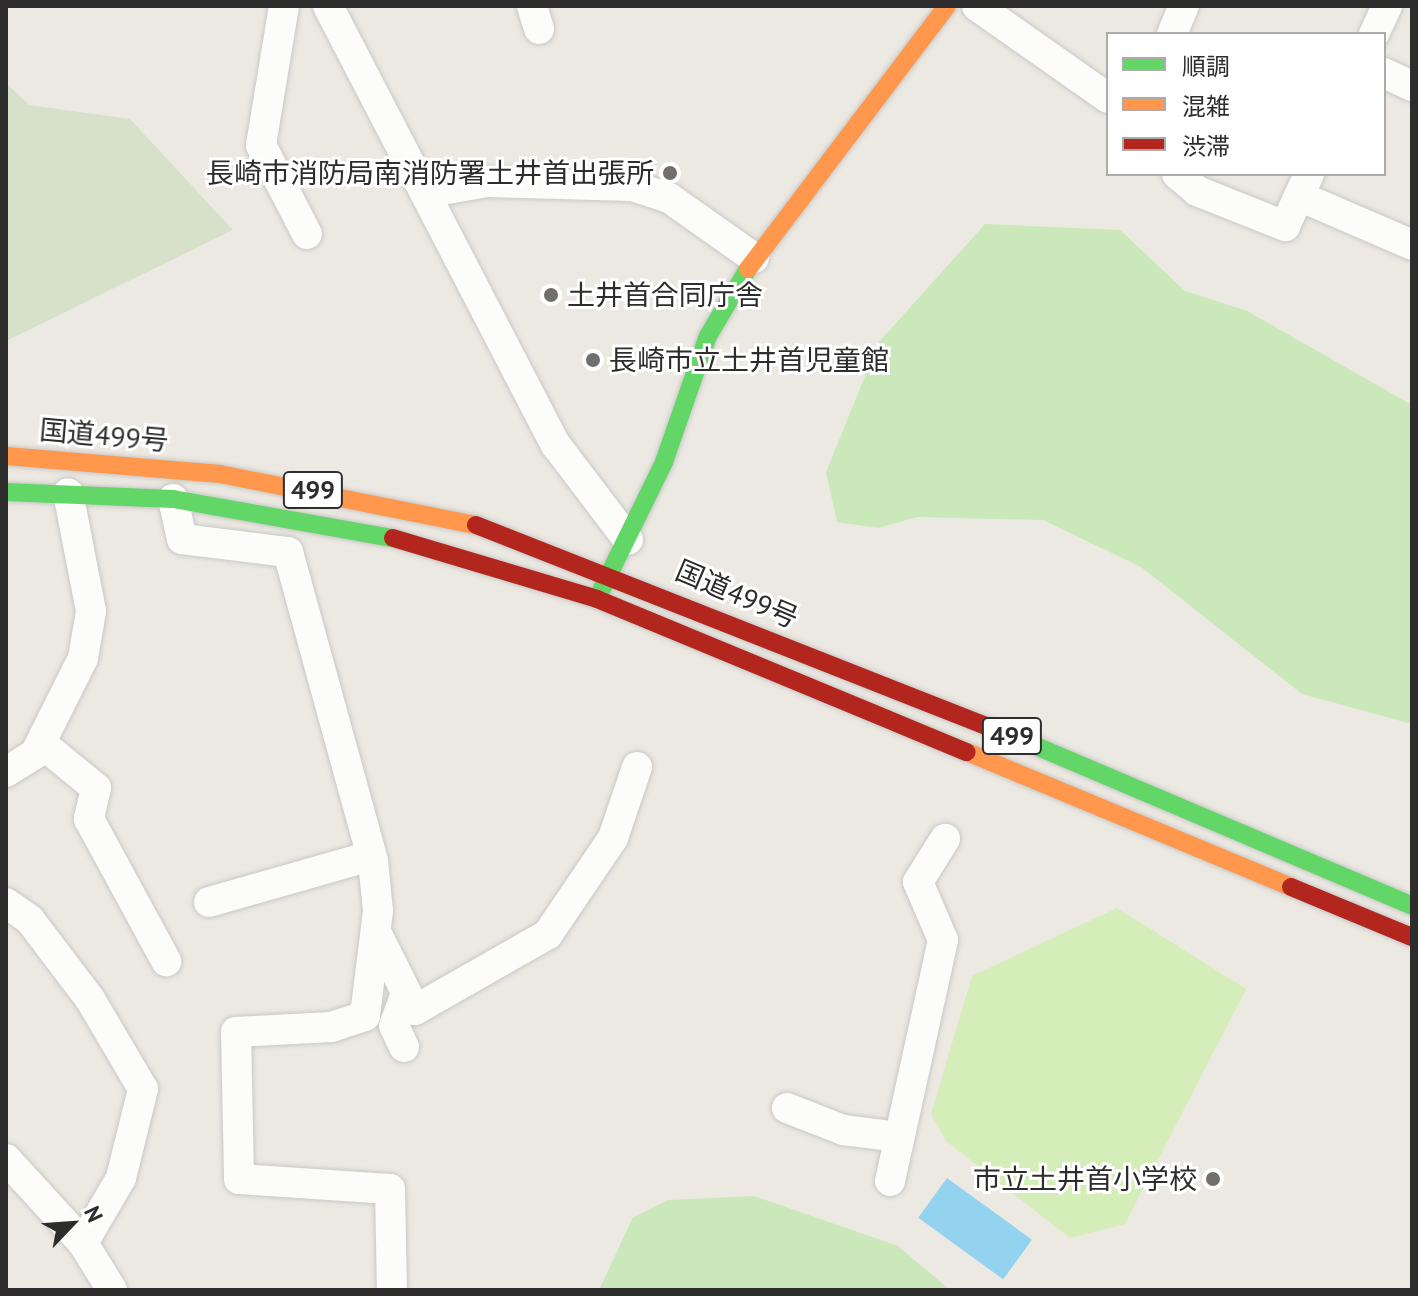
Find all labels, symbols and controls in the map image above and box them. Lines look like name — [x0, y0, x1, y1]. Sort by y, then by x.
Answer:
legend — [1106, 32, 1386, 176]
text: 順調 — [1182, 51, 1230, 82]
text: 混雑 — [1182, 91, 1230, 122]
text: 渋滞 — [1182, 131, 1230, 162]
place label: 長崎市消防局南消防署土井首出張所 — [206, 156, 654, 190]
marker: 長崎市消防局南消防署土井首出張所 — [661, 164, 679, 182]
place label: 土井首合同庁舎 — [567, 278, 763, 312]
marker: 土井首合同庁舎 — [542, 286, 560, 304]
place label: 長崎市立土井首児童館 — [609, 343, 889, 377]
marker: 長崎市立土井首児童館 — [584, 351, 602, 369]
street label: 国道499号 — [38, 413, 170, 457]
road number: 499 — [281, 468, 345, 512]
street label: 国道499号 — [671, 553, 803, 635]
road number: 499 — [980, 714, 1044, 758]
place label: 市立土井首小学校 — [973, 1162, 1197, 1196]
marker: 市立土井首小学校 — [1204, 1170, 1222, 1188]
north arrow — [32, 1184, 112, 1264]
text: N — [78, 1201, 109, 1226]

